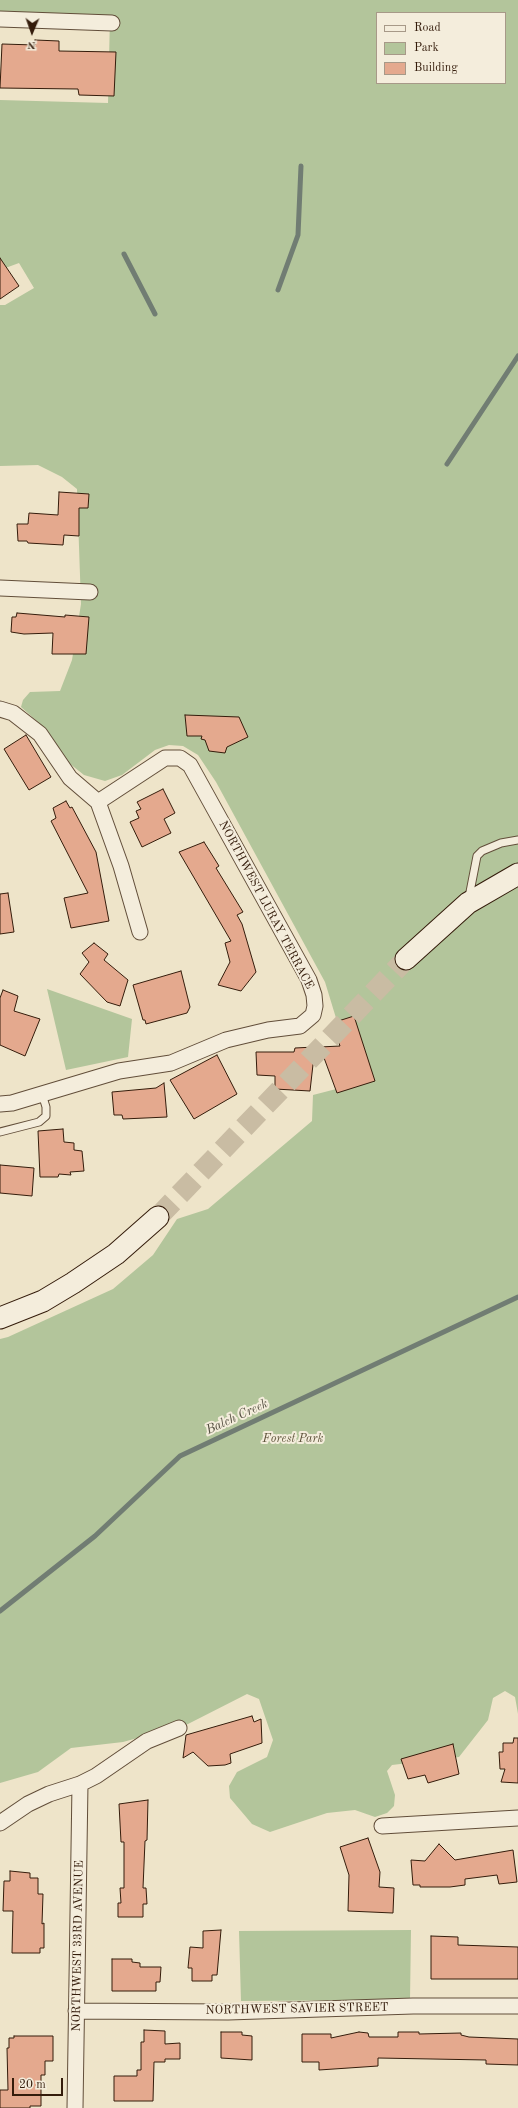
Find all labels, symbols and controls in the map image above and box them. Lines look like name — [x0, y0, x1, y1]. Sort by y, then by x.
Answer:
north arrow — [12, 12, 52, 52]
legend — [376, 12, 506, 84]
text: Road — [414, 22, 441, 34]
text: N — [27, 39, 36, 50]
text: Park — [414, 42, 439, 54]
text: Building — [414, 62, 458, 74]
street label: NORTHWEST LURAY TERRACE — [215, 818, 317, 992]
water label: Balch Creek — [203, 1396, 271, 1438]
park label: Forest Park — [263, 1432, 323, 1446]
street label: NORTHWEST 33RD AVENUE — [69, 1860, 87, 2032]
street label: NORTHWEST SAVIER STREET — [205, 2000, 389, 2018]
scale bar — [14, 2070, 65, 2096]
text: 20 m — [19, 2079, 46, 2091]

